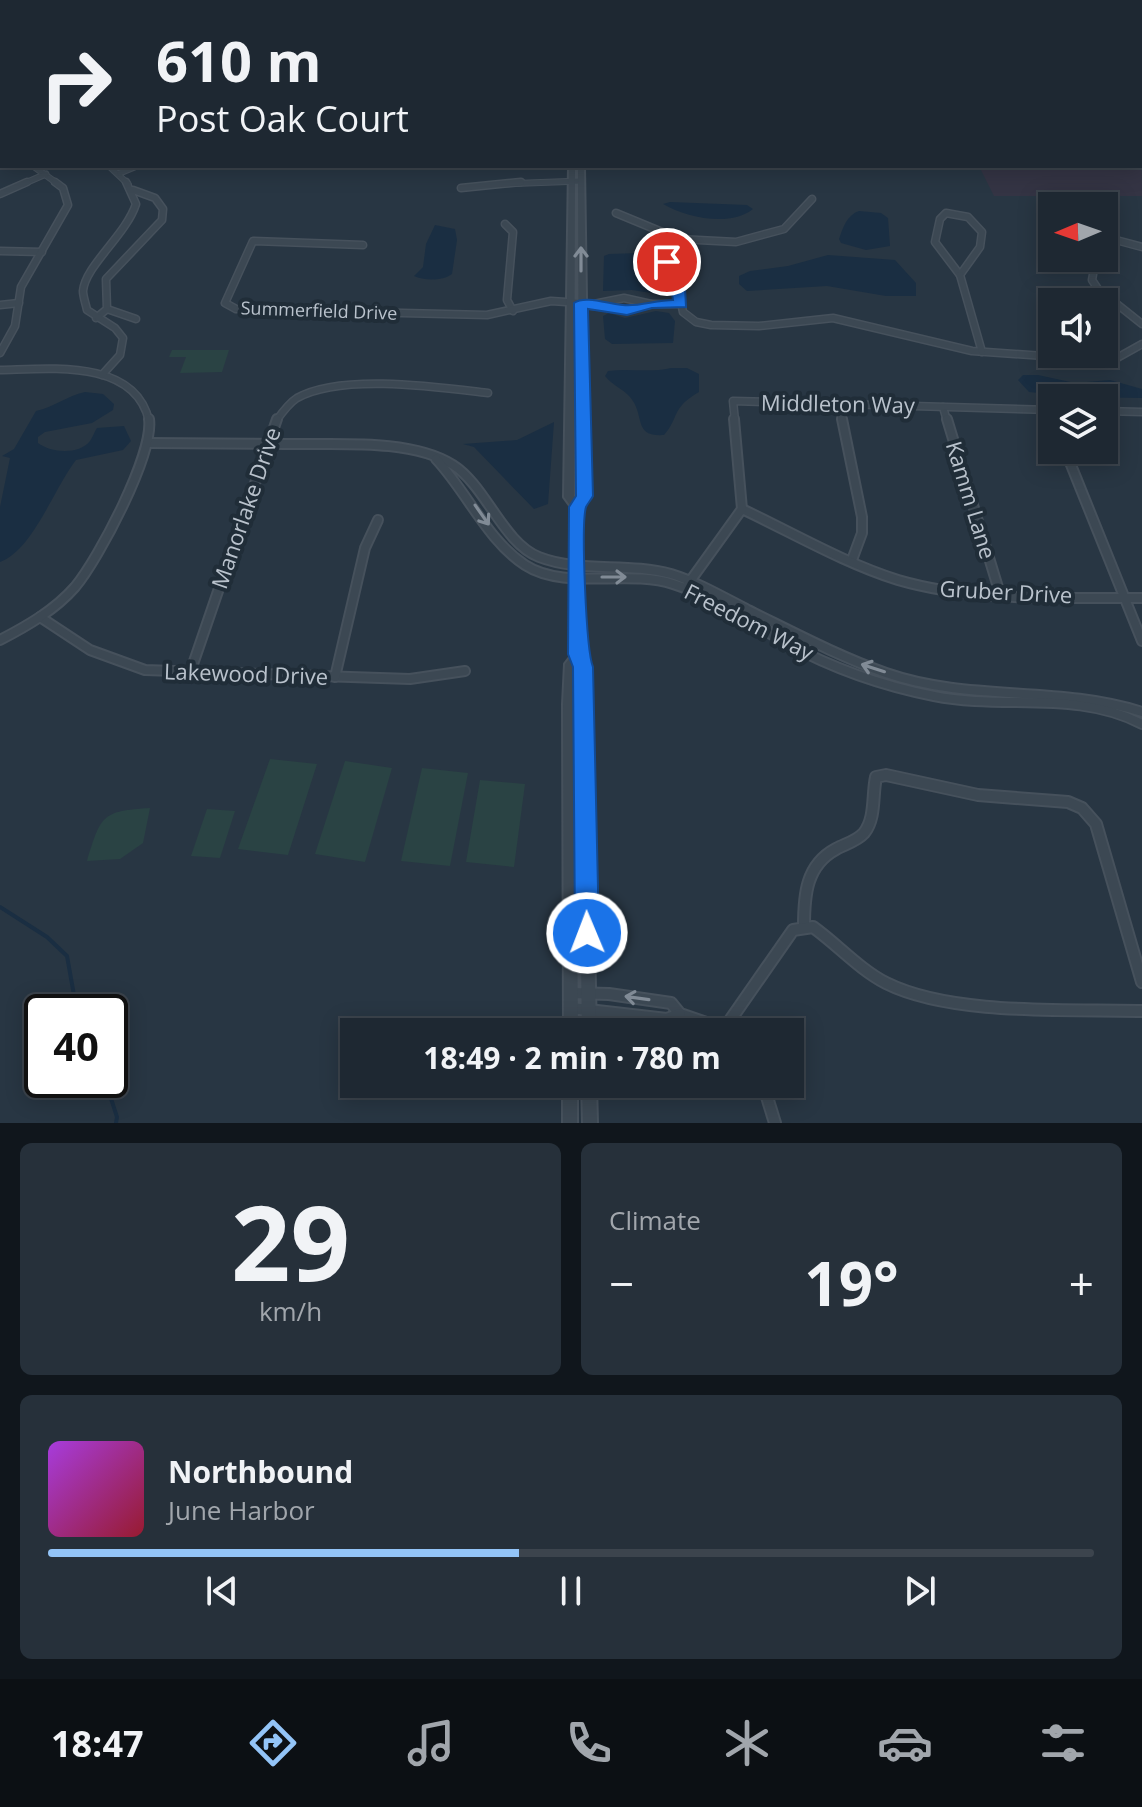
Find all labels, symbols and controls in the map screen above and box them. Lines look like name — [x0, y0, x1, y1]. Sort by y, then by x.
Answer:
text: 610 m — [156, 22, 322, 98]
icon: right — [24, 32, 128, 136]
text: Post Oak Court — [156, 94, 409, 143]
north arrow — [1038, 192, 1118, 272]
map controls — [1038, 192, 1118, 464]
pin — [633, 228, 701, 296]
icon: arrive — [645, 240, 689, 284]
one-way arrow — [573, 246, 589, 273]
button: sound — [1038, 288, 1118, 368]
street label: Summerfield Drive — [240, 295, 398, 325]
button: layers — [1038, 384, 1118, 464]
street label: Middleton Way — [761, 387, 916, 419]
street label: Manorlake Drive — [203, 423, 287, 592]
street label: Kamm Lane — [940, 437, 1004, 562]
one-way arrow — [474, 504, 490, 526]
one-way arrow — [600, 569, 627, 585]
street label: Gruber Drive — [939, 573, 1073, 609]
street label: Freedom Way — [680, 576, 820, 667]
street label: Lakewood Drive — [163, 655, 329, 691]
one-way arrow — [861, 659, 886, 674]
position arrow — [545, 891, 629, 975]
one-way arrow — [625, 990, 650, 1005]
speed limit sign: 40 — [24, 994, 128, 1098]
text: 18:49 · 2 min · 780 m — [423, 1037, 721, 1078]
text: 29 — [231, 1170, 350, 1311]
text: Climate — [609, 1202, 701, 1238]
text: 19° — [804, 1242, 899, 1324]
text: − — [609, 1253, 634, 1313]
text: + — [1069, 1253, 1094, 1313]
text: km/h — [259, 1293, 322, 1329]
text: Northbound — [168, 1451, 353, 1492]
text: June Harbor — [168, 1492, 315, 1528]
icon: previous — [200, 1569, 244, 1613]
icon: pause — [549, 1569, 593, 1613]
icon: next — [898, 1569, 942, 1613]
icon: directions — [245, 1715, 301, 1771]
icon: music — [403, 1715, 459, 1771]
icon: phone — [561, 1715, 617, 1771]
icon: climate — [719, 1715, 775, 1771]
icon: car — [877, 1715, 933, 1771]
icon: filters — [1035, 1715, 1091, 1771]
text: 18:47 — [51, 1719, 144, 1768]

